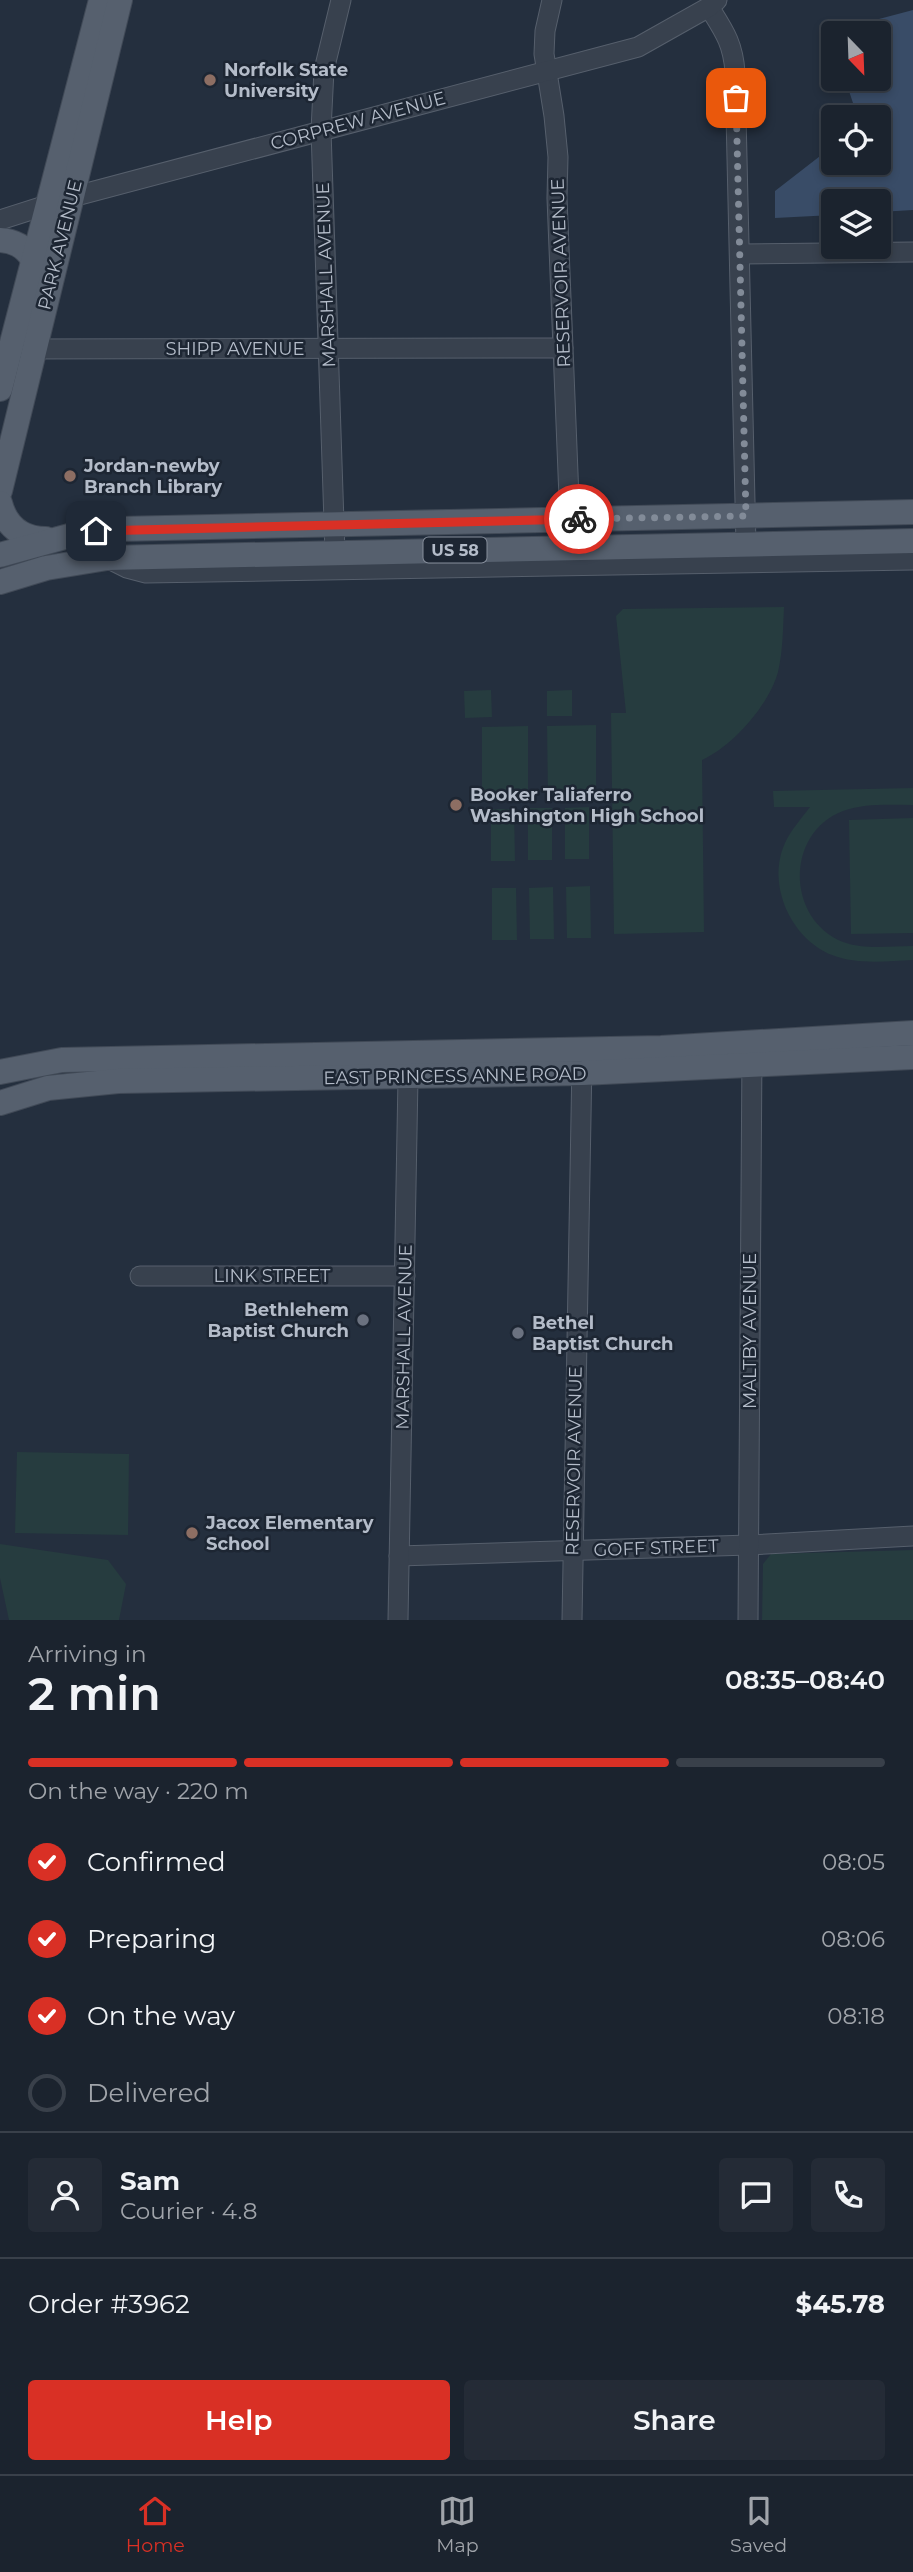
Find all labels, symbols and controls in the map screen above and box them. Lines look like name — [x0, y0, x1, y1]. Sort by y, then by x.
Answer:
north arrow — [821, 21, 891, 91]
map controls — [821, 21, 891, 259]
place label: Norfolk State University — [224, 59, 348, 102]
pin — [706, 68, 766, 128]
marker: Norfolk State University — [202, 72, 218, 88]
icon: bag — [717, 79, 755, 117]
street label: CORPREW AVENUE — [268, 87, 448, 155]
button: locate — [821, 105, 891, 175]
street label: PARK AVENUE — [33, 178, 87, 312]
street label: RESERVOIR AVENUE — [547, 178, 575, 368]
street label: MARSHALL AVENUE — [312, 182, 340, 368]
button: layers — [821, 189, 891, 259]
street label: SHIPP AVENUE — [165, 338, 305, 360]
place label: Jordan-newby Branch Library — [83, 455, 222, 498]
marker: Jordan-newby Branch Library — [62, 468, 78, 484]
courier — [544, 484, 614, 554]
icon: bike — [560, 500, 598, 538]
pin — [66, 501, 126, 561]
icon: home — [77, 512, 115, 550]
road number: US 58 — [424, 538, 486, 562]
place label: Booker Taliaferro Washington High School — [470, 784, 704, 827]
marker: Booker Taliaferro Washington High School — [448, 797, 464, 813]
street label: EAST PRINCESS ANNE ROAD — [323, 1063, 587, 1089]
street label: MARSHALL AVENUE — [391, 1244, 417, 1430]
street label: MALTBY AVENUE — [739, 1253, 761, 1409]
street label: LINK STREET — [214, 1265, 331, 1287]
place label: Bethlehem Baptist Church — [208, 1299, 349, 1342]
marker: Bethlehem Baptist Church — [355, 1312, 371, 1328]
place label: Bethel Baptist Church — [532, 1312, 673, 1355]
marker: Bethel Baptist Church — [510, 1325, 526, 1341]
street label: RESERVOIR AVENUE — [561, 1366, 587, 1556]
place label: Jacox Elementary School — [205, 1512, 374, 1555]
marker: Jacox Elementary School — [184, 1525, 200, 1541]
street label: GOFF STREET — [593, 1535, 720, 1561]
text: Arriving in — [28, 1640, 147, 1668]
text: 08:35–08:40 — [725, 1664, 885, 1696]
text: 2 min — [28, 1665, 161, 1722]
text: On the way · 220 m — [28, 1777, 249, 1805]
icon: check — [28, 1843, 66, 1881]
text: Confirmed — [87, 1846, 226, 1878]
text: 08:05 — [822, 1848, 885, 1876]
icon: check — [28, 1920, 66, 1958]
text: Preparing — [87, 1923, 216, 1955]
text: 08:06 — [821, 1925, 885, 1953]
icon: check — [28, 1997, 66, 2035]
text: On the way — [87, 2000, 235, 2032]
text: 08:18 — [827, 2002, 885, 2030]
text: Delivered — [87, 2077, 211, 2109]
button: person — [28, 2158, 102, 2232]
button: chat — [719, 2158, 793, 2232]
button: phone — [811, 2158, 885, 2232]
text: Sam — [120, 2165, 180, 2197]
text: Courier · 4.8 — [120, 2197, 257, 2225]
text: Order #3962 — [28, 2288, 190, 2320]
text: $45.78 — [796, 2288, 885, 2320]
button: Help — [28, 2380, 450, 2460]
button: Share — [464, 2380, 885, 2460]
tab: Home — [126, 2492, 185, 2557]
tab: Map — [436, 2492, 479, 2557]
tab: Saved — [730, 2492, 787, 2557]

